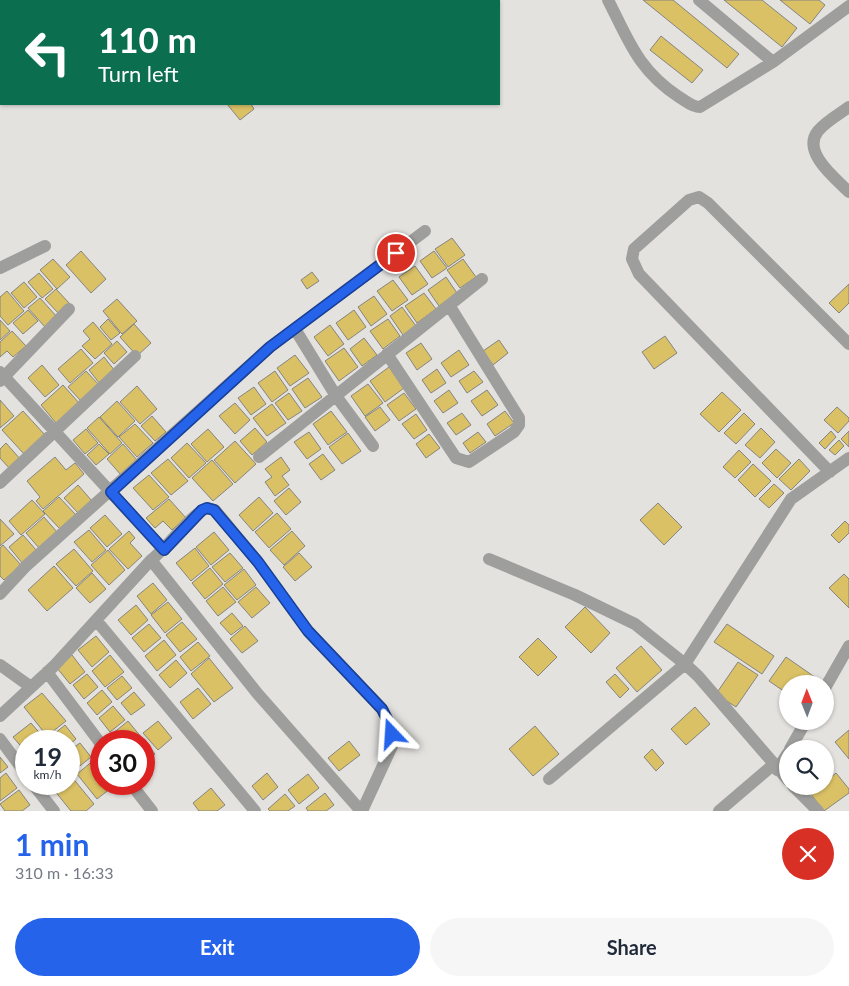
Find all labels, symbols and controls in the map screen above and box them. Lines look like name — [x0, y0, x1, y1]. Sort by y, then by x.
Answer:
text: 110 m — [98, 18, 197, 60]
icon: left — [15, 20, 80, 85]
text: Turn left — [98, 60, 179, 87]
pin — [375, 232, 417, 274]
icon: arrive — [382, 239, 410, 267]
north arrow — [779, 675, 834, 730]
map controls — [779, 675, 834, 795]
position arrow — [365, 707, 417, 759]
speed limit sign: 30 — [90, 730, 155, 795]
button: search — [779, 740, 834, 795]
text: 19 — [33, 741, 62, 771]
text: km/h — [33, 767, 62, 782]
text: 1 min — [15, 826, 89, 862]
button: close — [782, 828, 834, 880]
text: 310 m · 16:33 — [15, 863, 114, 882]
button: Exit — [15, 918, 420, 976]
button: Share — [430, 918, 834, 976]

